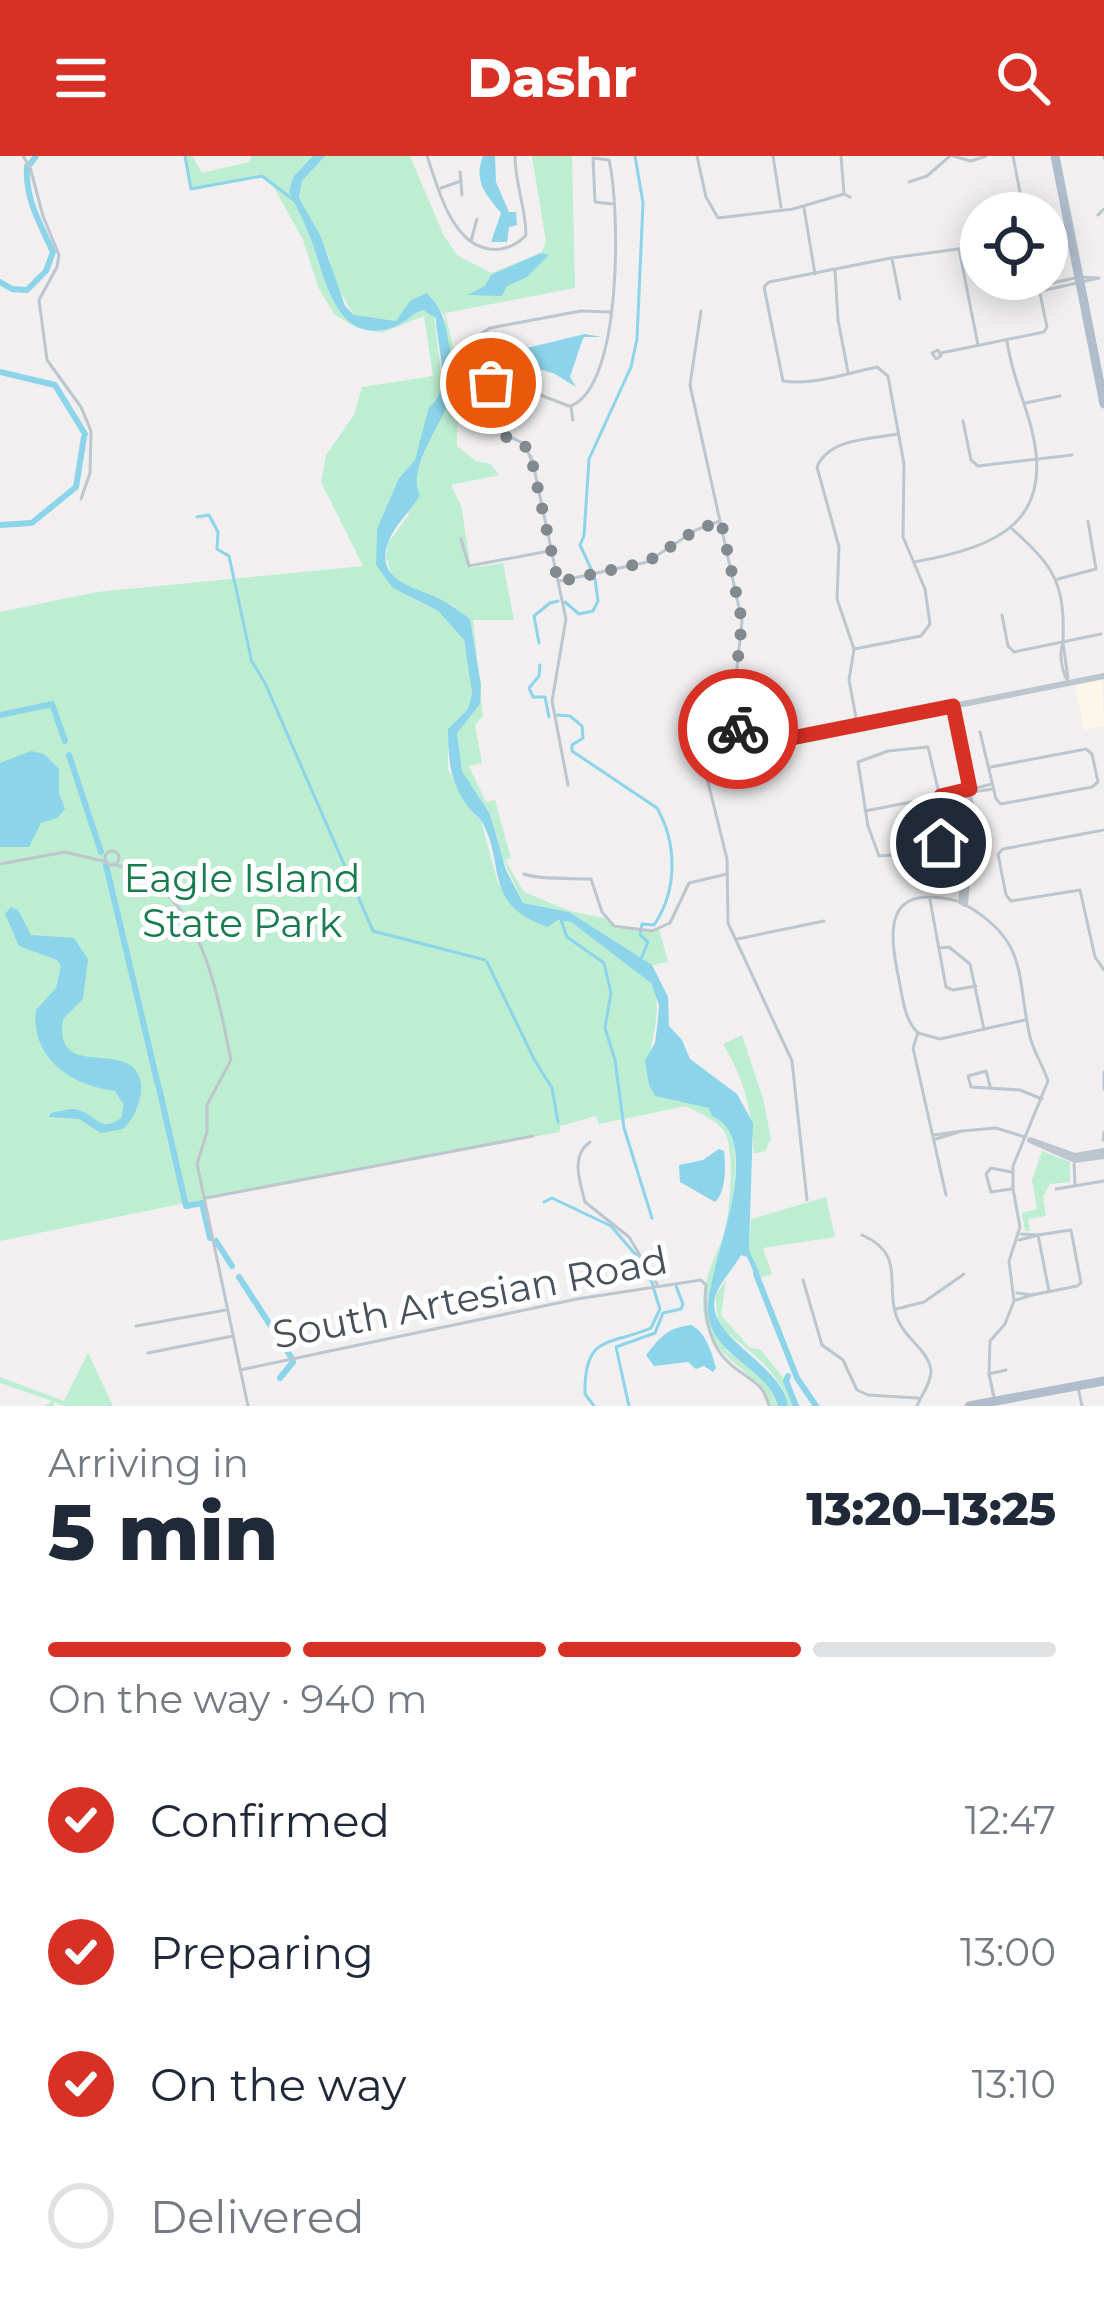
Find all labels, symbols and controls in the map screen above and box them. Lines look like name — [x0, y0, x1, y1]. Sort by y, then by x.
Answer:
icon: menu — [48, 45, 114, 111]
text: Dashr — [467, 45, 637, 111]
icon: search — [990, 45, 1056, 111]
map controls — [960, 192, 1068, 300]
button: locate — [960, 192, 1068, 300]
pin — [440, 332, 542, 434]
icon: bag — [458, 350, 524, 416]
courier — [678, 669, 798, 789]
icon: bike — [705, 696, 771, 762]
pin — [890, 792, 992, 894]
icon: home — [908, 810, 974, 876]
park label: Eagle Island State Park — [124, 854, 360, 947]
street label: South Artesian Road — [269, 1235, 671, 1359]
text: Arriving in — [48, 1439, 249, 1487]
text: 13:20–13:25 — [806, 1481, 1056, 1536]
text: 5 min — [48, 1484, 278, 1580]
text: On the way · 940 m — [48, 1675, 427, 1723]
icon: check — [48, 1787, 114, 1853]
text: Confirmed — [150, 1793, 390, 1848]
text: 12:47 — [965, 1796, 1056, 1844]
icon: check — [48, 1919, 114, 1985]
text: Preparing — [150, 1925, 374, 1980]
text: 13:00 — [960, 1928, 1056, 1976]
icon: check — [48, 2051, 114, 2117]
text: On the way — [150, 2057, 406, 2112]
text: 13:10 — [972, 2060, 1056, 2108]
text: Delivered — [150, 2189, 365, 2244]

